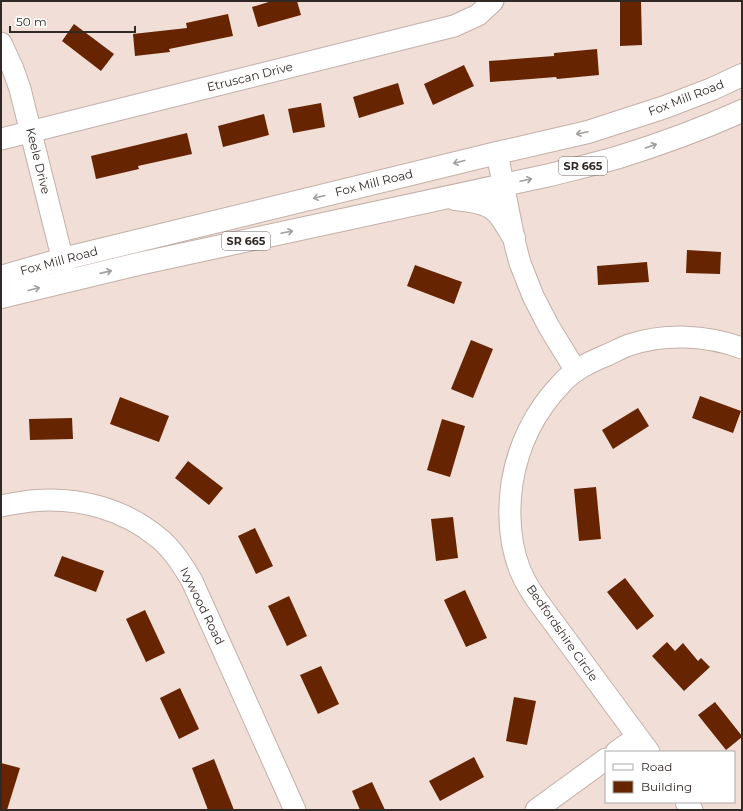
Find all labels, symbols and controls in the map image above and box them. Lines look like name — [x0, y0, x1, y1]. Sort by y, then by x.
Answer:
scale bar — [10, 8, 135, 34]
text: 50 m — [16, 14, 47, 29]
street label: Etruscan Drive — [205, 59, 294, 94]
street label: Fox Mill Road — [646, 76, 726, 119]
street label: Keele Drive — [23, 126, 54, 196]
one-way arrow — [575, 130, 588, 138]
one-way arrow — [645, 142, 657, 150]
road number: SR 665 — [559, 157, 607, 175]
one-way arrow — [453, 159, 466, 167]
street label: Fox Mill Road — [333, 166, 414, 199]
one-way arrow — [519, 176, 532, 184]
one-way arrow — [313, 193, 326, 201]
one-way arrow — [281, 227, 294, 235]
road number: SR 665 — [222, 232, 270, 250]
street label: Fox Mill Road — [18, 243, 99, 278]
one-way arrow — [99, 268, 112, 275]
one-way arrow — [28, 285, 41, 292]
street label: Ivywood Road — [177, 564, 228, 647]
street label: Bedfordshire Circle — [523, 582, 601, 684]
legend — [605, 751, 735, 803]
text: Road — [641, 759, 672, 774]
text: Building — [641, 779, 692, 794]

